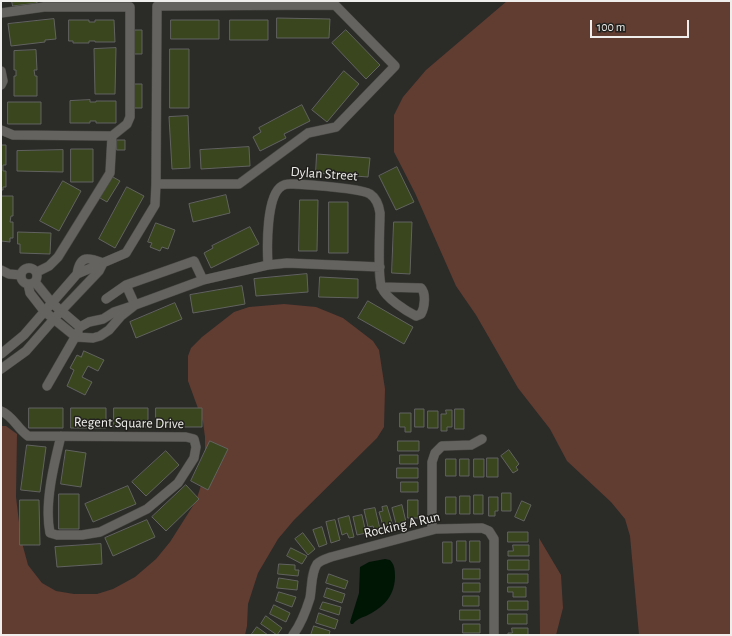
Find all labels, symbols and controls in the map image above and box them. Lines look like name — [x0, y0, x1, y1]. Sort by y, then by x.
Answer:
scale bar — [592, 12, 691, 38]
text: 100 m — [597, 21, 625, 33]
street label: Dylan Street — [290, 163, 358, 185]
street label: Regent Square Drive — [74, 414, 184, 432]
street label: Rocking A Run — [362, 508, 442, 542]

